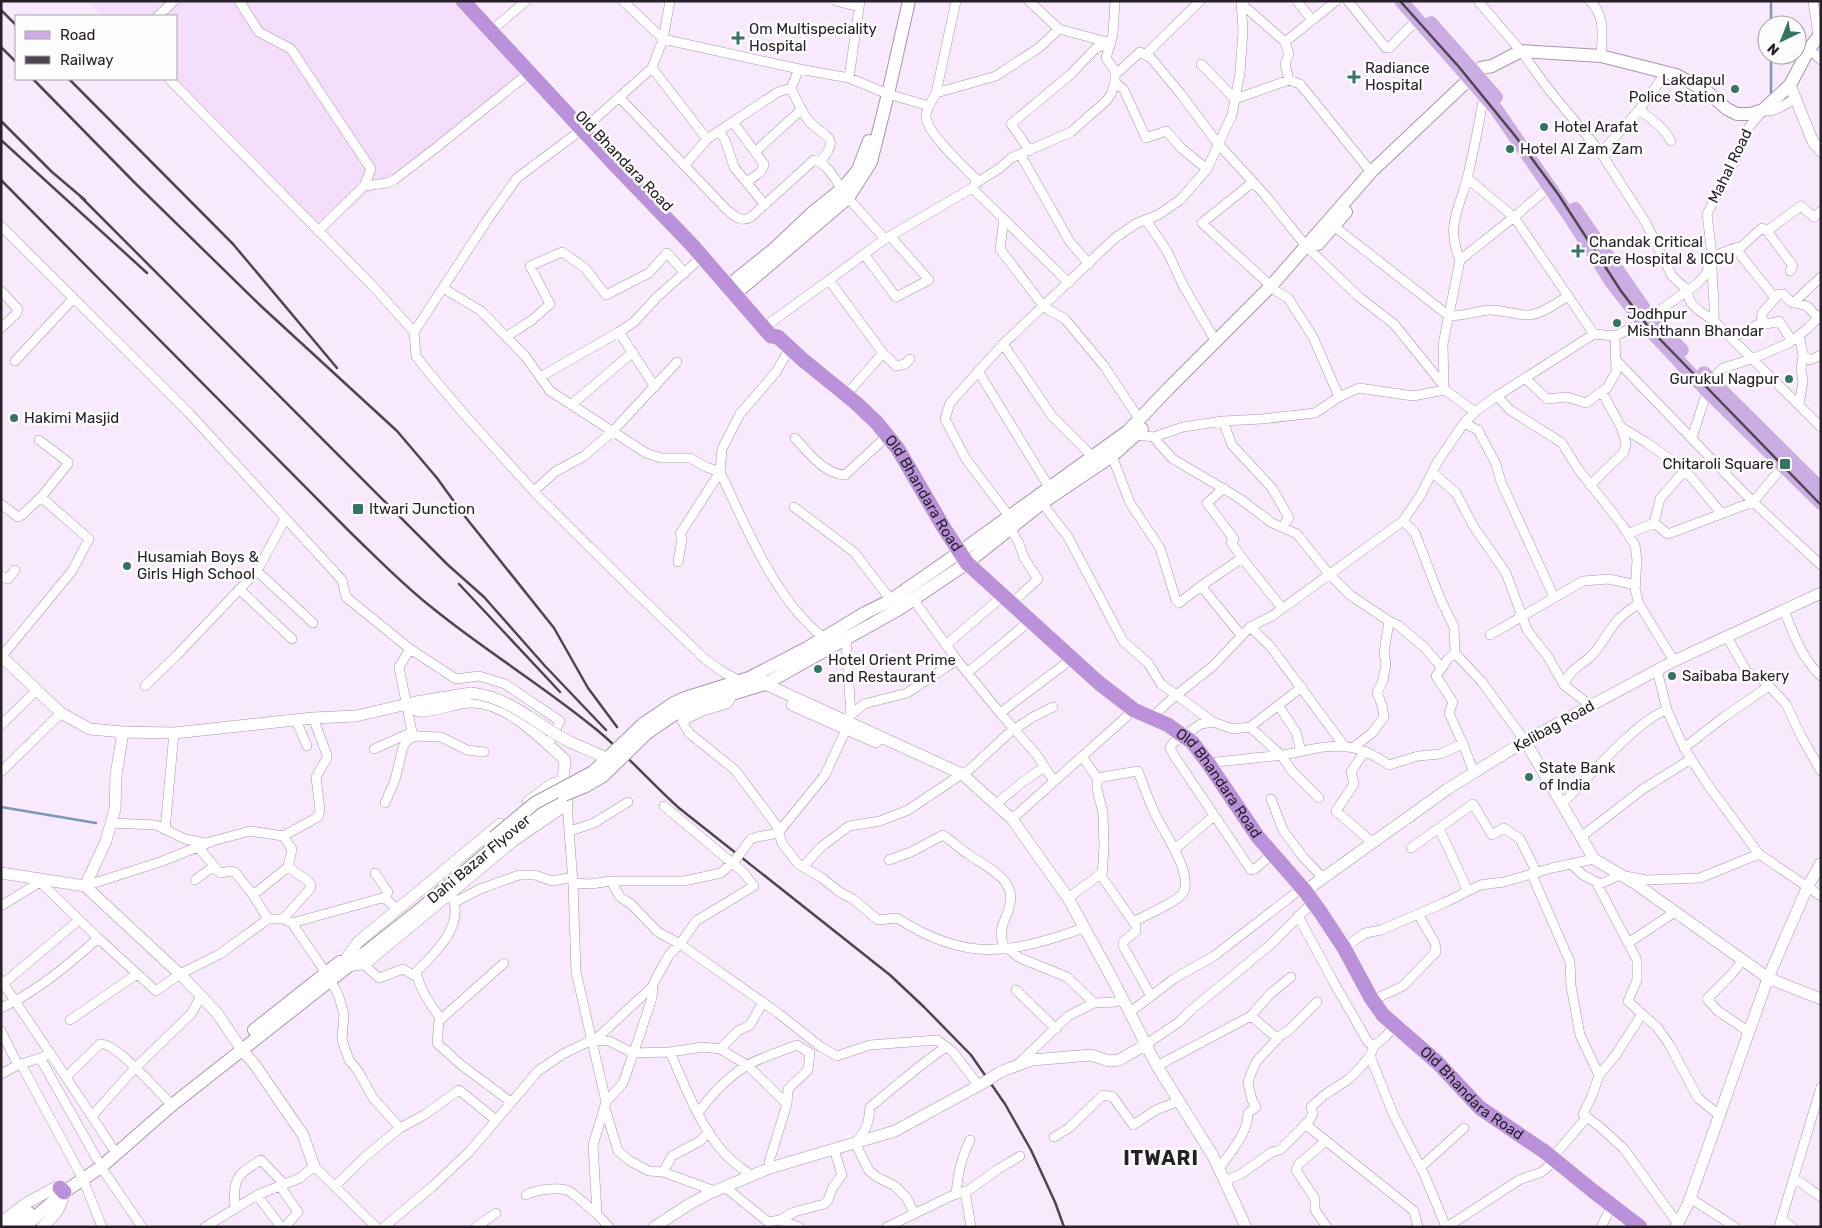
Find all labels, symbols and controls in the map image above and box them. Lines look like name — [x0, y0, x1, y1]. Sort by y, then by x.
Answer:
legend — [15, 15, 178, 80]
north arrow — [1757, 15, 1807, 65]
place label: Om Multispeciality Hospital — [749, 20, 877, 55]
text: Road — [60, 26, 96, 44]
marker: Om Multispeciality Hospital — [731, 31, 745, 45]
text: N — [1764, 39, 1783, 59]
text: Railway — [60, 51, 114, 69]
place label: Radiance Hospital — [1365, 59, 1430, 94]
marker: Radiance Hospital — [1347, 70, 1361, 84]
place label: Lakdapul Police Station — [1629, 71, 1725, 106]
marker: Lakdapul Police Station — [1729, 83, 1741, 95]
street label: Old Bhandara Road — [571, 107, 677, 215]
place label: Hotel Arafat — [1554, 118, 1638, 136]
marker: Hotel Arafat — [1538, 121, 1550, 133]
street label: Mahal Road — [1704, 126, 1756, 206]
place label: Hotel Al Zam Zam — [1520, 140, 1643, 158]
marker: Hotel Al Zam Zam — [1504, 143, 1516, 155]
place label: Chandak Critical Care Hospital & ICCU — [1589, 233, 1735, 268]
marker: Chandak Critical Care Hospital & ICCU — [1571, 244, 1585, 258]
place label: Jodhpur Mishthann Bhandar — [1627, 305, 1764, 340]
marker: Jodhpur Mishthann Bhandar — [1611, 317, 1623, 329]
place label: Gurukul Nagpur — [1670, 370, 1779, 388]
marker: Gurukul Nagpur — [1783, 373, 1795, 385]
place label: Hakimi Masjid — [24, 409, 119, 427]
marker: Hakimi Masjid — [8, 412, 20, 424]
street label: Old Bhandara Road — [881, 431, 966, 555]
place label: Chitaroli Square — [1662, 455, 1774, 473]
marker: Chitaroli Square — [1778, 457, 1792, 471]
place label: Itwari Junction — [369, 500, 475, 518]
marker: Itwari Junction — [351, 502, 365, 516]
place label: Husamiah Boys & Girls High School — [137, 548, 259, 583]
marker: Husamiah Boys & Girls High School — [121, 560, 133, 572]
place label: Hotel Orient Prime and Restaurant — [828, 651, 956, 686]
marker: Hotel Orient Prime and Restaurant — [812, 663, 824, 675]
place label: Saibaba Bakery — [1682, 667, 1789, 685]
marker: Saibaba Bakery — [1666, 670, 1678, 682]
street label: Kelibag Road — [1510, 696, 1598, 756]
street label: Old Bhandara Road — [1172, 724, 1265, 842]
place label: State Bank of India — [1539, 759, 1616, 794]
marker: State Bank of India — [1523, 771, 1535, 783]
street label: Dahi Bazar Flyover — [424, 810, 534, 907]
street label: Old Bhandara Road — [1416, 1042, 1527, 1144]
district label: ITWARI — [1123, 1146, 1199, 1170]

